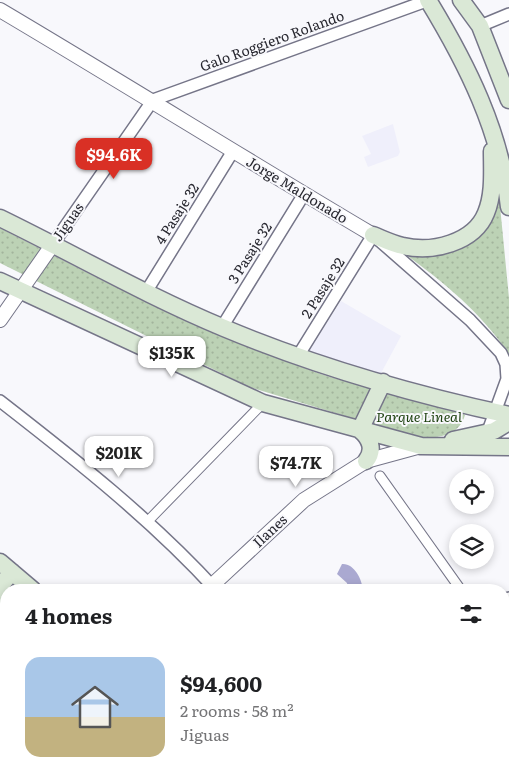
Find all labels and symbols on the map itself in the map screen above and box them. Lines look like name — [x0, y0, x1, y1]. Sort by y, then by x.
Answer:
street label: Galo Roggiero Rolando — [197, 5, 347, 75]
pin: $94.6K — [73, 138, 155, 180]
street label: Jorge Maldonado — [243, 151, 352, 227]
street label: 4 Pasaje 32 — [149, 179, 203, 248]
street label: Jiguas — [47, 198, 88, 245]
street label: 3 Pasaje 32 — [223, 218, 276, 287]
street label: 2 Pasaje 32 — [296, 253, 349, 322]
pin: $135K — [137, 336, 207, 378]
park label: Parque Lineal — [376, 406, 462, 426]
pin: $201K — [84, 436, 154, 478]
pin: $74.7K — [255, 446, 337, 488]
street label: Ilanes — [248, 509, 291, 551]

